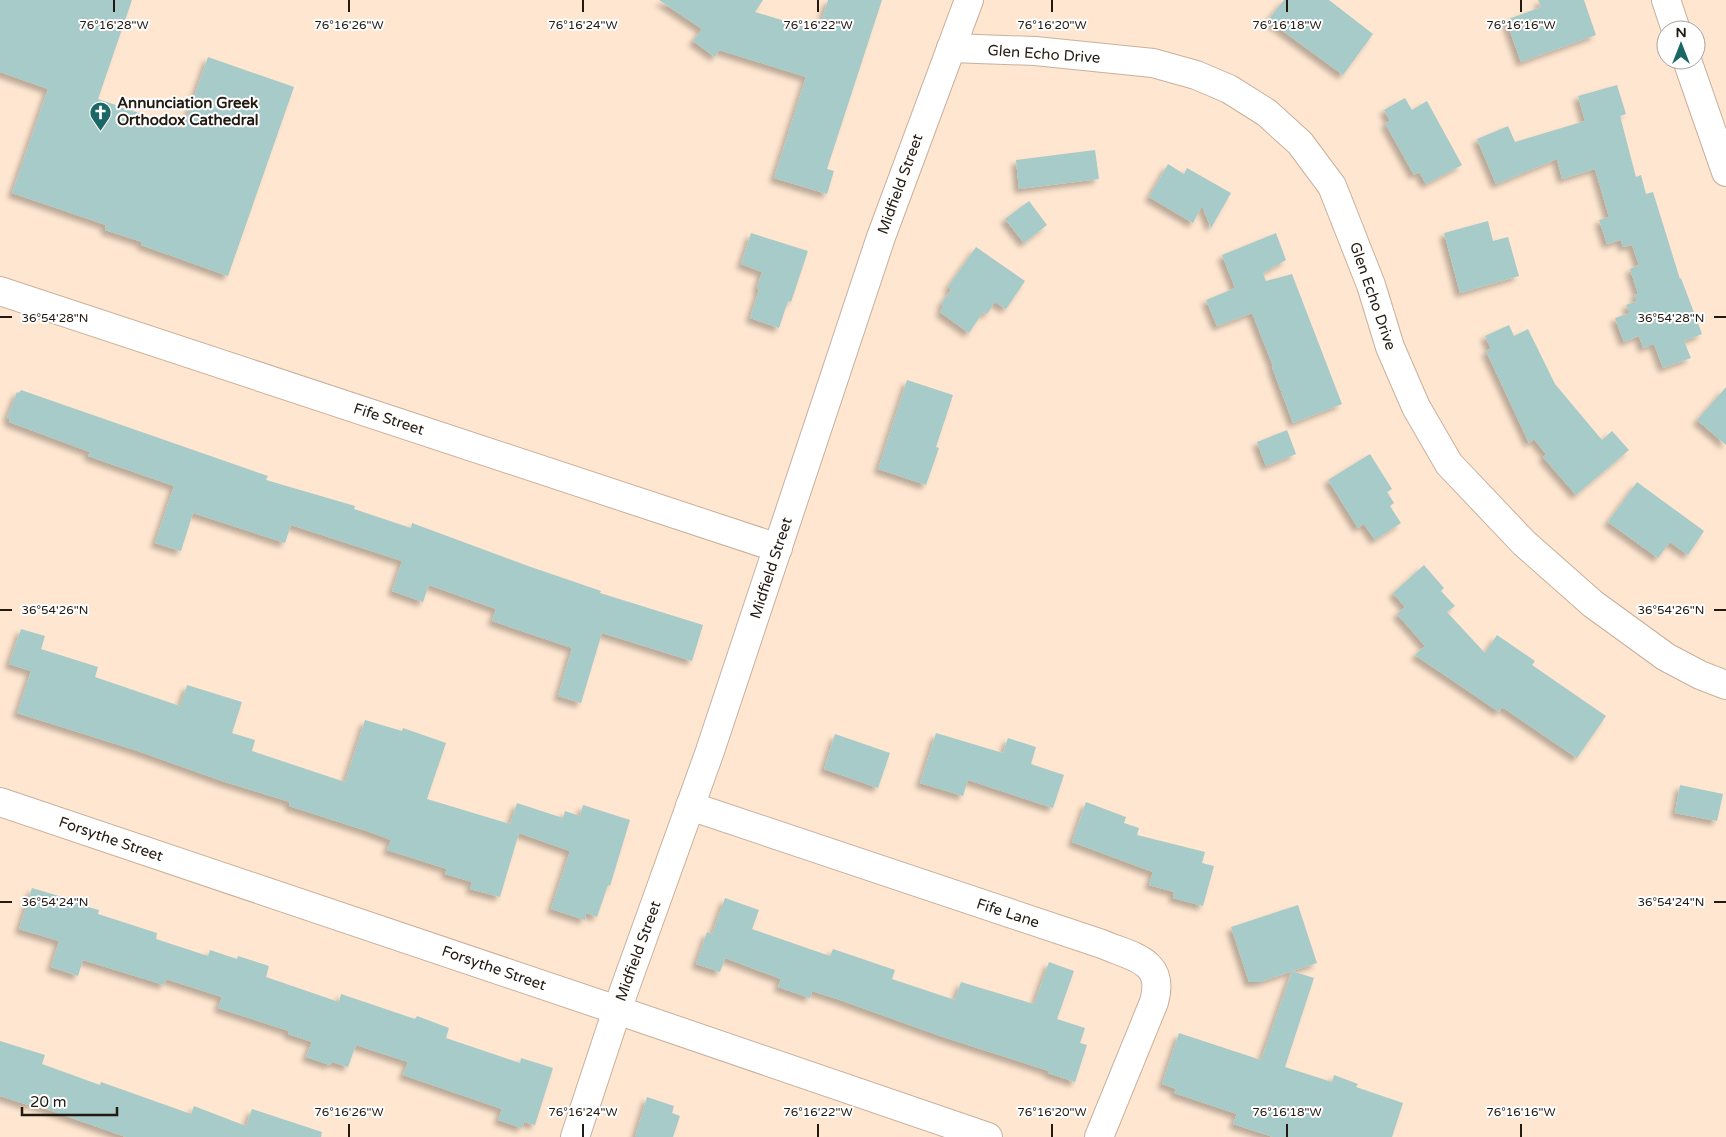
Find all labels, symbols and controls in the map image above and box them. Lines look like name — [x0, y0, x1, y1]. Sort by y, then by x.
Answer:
text: 76°16'28"W — [79, 18, 149, 32]
text: 76°16'26"W — [314, 18, 384, 32]
text: 76°16'24"W — [548, 18, 618, 32]
text: 76°16'22"W — [783, 18, 853, 32]
text: 76°16'20"W — [1017, 18, 1087, 32]
text: 76°16'18"W — [1252, 18, 1322, 32]
text: 76°16'16"W — [1486, 18, 1556, 32]
north arrow — [1656, 20, 1706, 70]
text: N — [1675, 24, 1687, 41]
street label: Glen Echo Drive — [987, 41, 1101, 67]
place label: Annunciation Greek Orthodox Cathedral — [117, 94, 259, 129]
church icon: Annunciation Greek Orthodox Cathedral — [89, 100, 113, 131]
street label: Midfield Street — [873, 131, 927, 237]
street label: Glen Echo Drive — [1346, 240, 1400, 352]
text: 36°54'28"N — [22, 311, 88, 325]
text: 36°54'28"N — [1638, 311, 1704, 325]
street label: Fife Street — [351, 399, 427, 439]
street label: Midfield Street — [746, 515, 796, 621]
text: 36°54'26"N — [22, 603, 88, 617]
text: 36°54'26"N — [1638, 603, 1704, 617]
street label: Forsythe Street — [57, 813, 166, 865]
street label: Fife Lane — [974, 894, 1042, 932]
text: 36°54'24"N — [22, 895, 88, 909]
text: 36°54'24"N — [1638, 895, 1704, 909]
street label: Midfield Street — [611, 898, 665, 1004]
street label: Forsythe Street — [440, 942, 549, 994]
scale bar — [22, 1084, 118, 1116]
text: 20 m — [30, 1093, 67, 1111]
text: 76°16'26"W — [314, 1105, 384, 1119]
text: 76°16'24"W — [548, 1105, 618, 1119]
text: 76°16'22"W — [783, 1105, 853, 1119]
text: 76°16'20"W — [1017, 1105, 1087, 1119]
text: 76°16'18"W — [1252, 1105, 1322, 1119]
text: 76°16'16"W — [1486, 1105, 1556, 1119]

